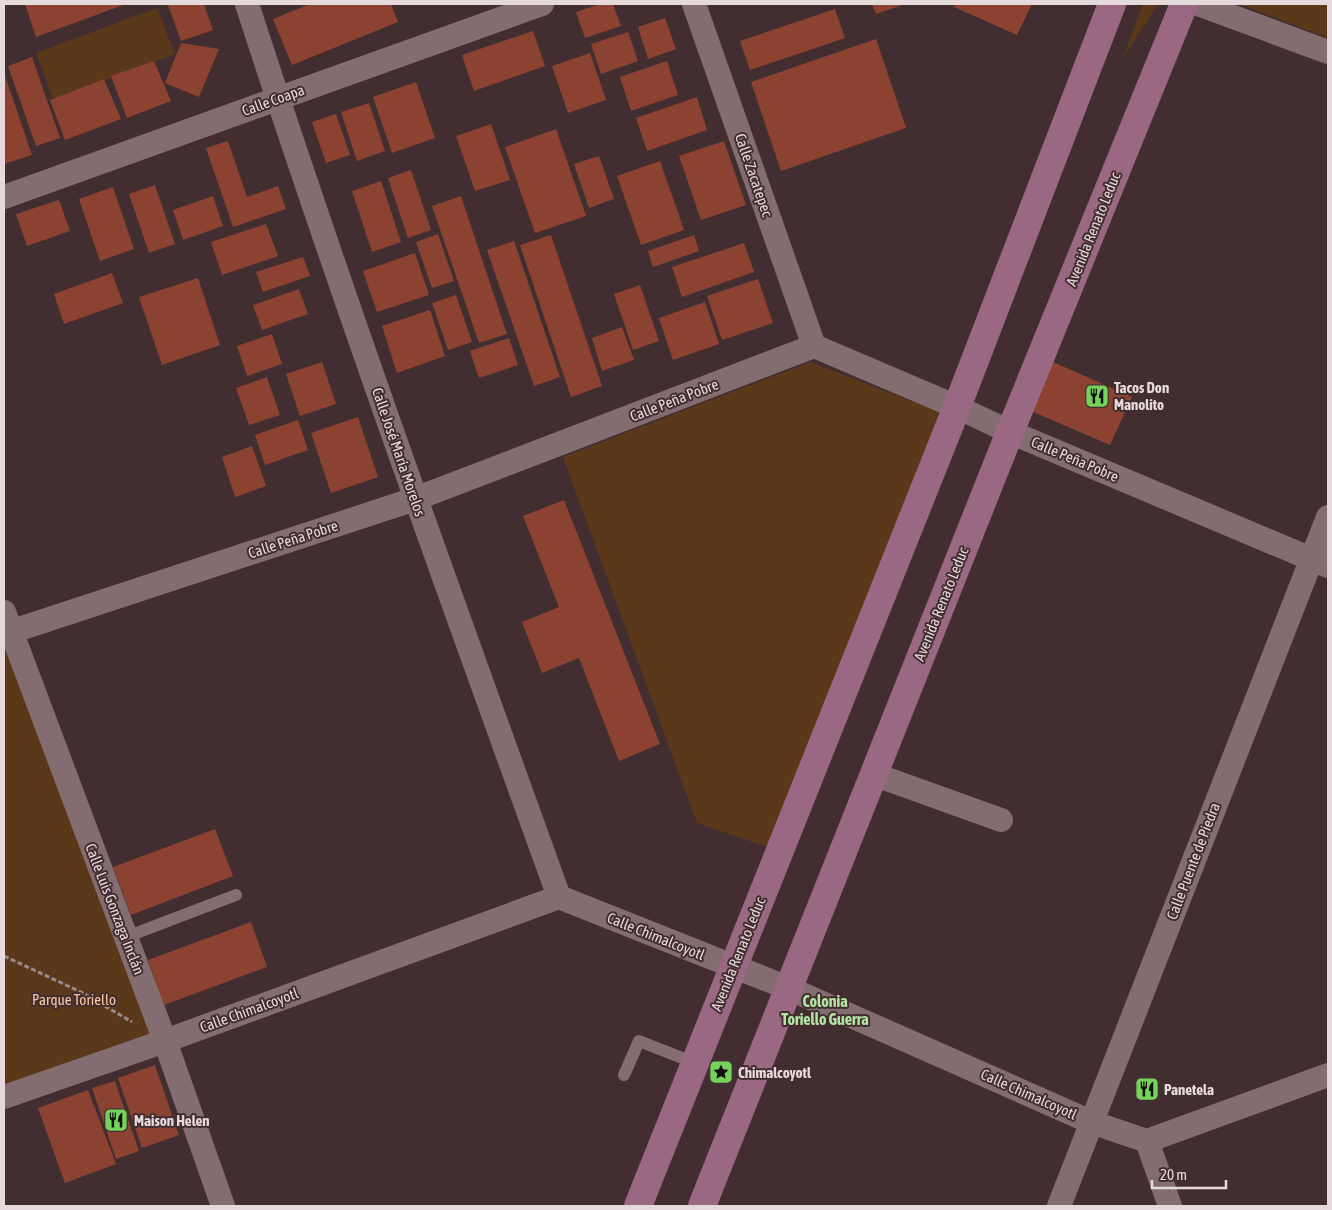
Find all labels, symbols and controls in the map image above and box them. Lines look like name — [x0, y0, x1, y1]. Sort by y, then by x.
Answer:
street label: Calle Coapa — [239, 81, 307, 119]
street label: Calle Zacatepec — [732, 131, 776, 219]
street label: Avenida Renato Leduc — [1062, 169, 1124, 288]
street label: Calle Peña Pobre — [627, 375, 721, 425]
place label: Tacos Don Manolito — [1114, 379, 1169, 413]
restaurant icon: Tacos Don Manolito — [1084, 383, 1110, 409]
street label: Calle José María Morelos — [369, 385, 429, 519]
street label: Calle Peña Pobre — [1029, 433, 1121, 485]
street label: Calle Peña Pobre — [246, 516, 340, 562]
street label: Avenida Renato Leduc — [910, 544, 972, 663]
street label: Calle Puente de Piedra — [1163, 800, 1223, 922]
street label: Calle Luis Gonzaga Inclán — [82, 841, 148, 977]
street label: Avenida Renato Leduc — [707, 894, 769, 1013]
street label: Calle Chimalcoyotl — [605, 909, 707, 963]
street label: Calle Chimalcoyotl — [198, 984, 300, 1036]
park label: Parque Toriello — [32, 991, 116, 1008]
district label: Colonia Toriello Guerra — [781, 992, 869, 1028]
place icon: Chimalcoyotl — [708, 1059, 734, 1085]
place label: Chimalcoyotl — [738, 1064, 812, 1081]
street label: Calle Chimalcoyotl — [978, 1065, 1080, 1123]
restaurant icon: Panetela — [1134, 1076, 1160, 1102]
place label: Panetela — [1164, 1081, 1214, 1098]
restaurant icon: Maison Helen — [103, 1107, 129, 1133]
place label: Maison Helen — [134, 1112, 210, 1129]
scale bar — [1152, 1158, 1226, 1190]
text: 20 m — [1160, 1166, 1187, 1183]

